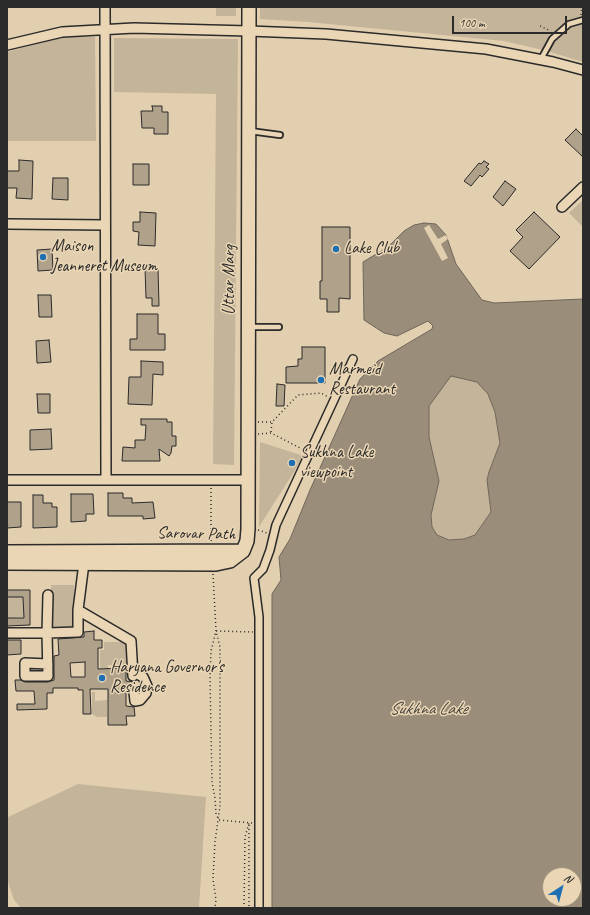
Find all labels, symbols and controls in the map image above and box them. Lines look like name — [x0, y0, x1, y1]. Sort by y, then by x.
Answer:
scale bar — [454, 8, 569, 34]
text: 100 m — [459, 15, 485, 31]
place label: Maison Jeanneret Museum — [51, 237, 157, 277]
place label: Lake Club — [344, 239, 399, 259]
marker: Lake Club — [331, 244, 341, 254]
street label: Uttar Marg — [220, 245, 240, 315]
marker: Maison Jeanneret Museum — [38, 252, 48, 262]
place label: Marmeid Restaurant — [329, 360, 395, 400]
marker: Marmeid Restaurant — [316, 375, 326, 385]
place label: Sukhna Lake viewpoint — [300, 443, 373, 483]
marker: Sukhna Lake viewpoint — [287, 458, 297, 468]
street label: Sarovar Path — [157, 523, 235, 545]
place label: Haryana Governor's Residence — [110, 658, 224, 698]
marker: Haryana Governor's Residence — [97, 673, 107, 683]
water label: Sukhna Lake — [389, 698, 467, 720]
north arrow — [542, 867, 582, 907]
text: N — [562, 870, 575, 886]

